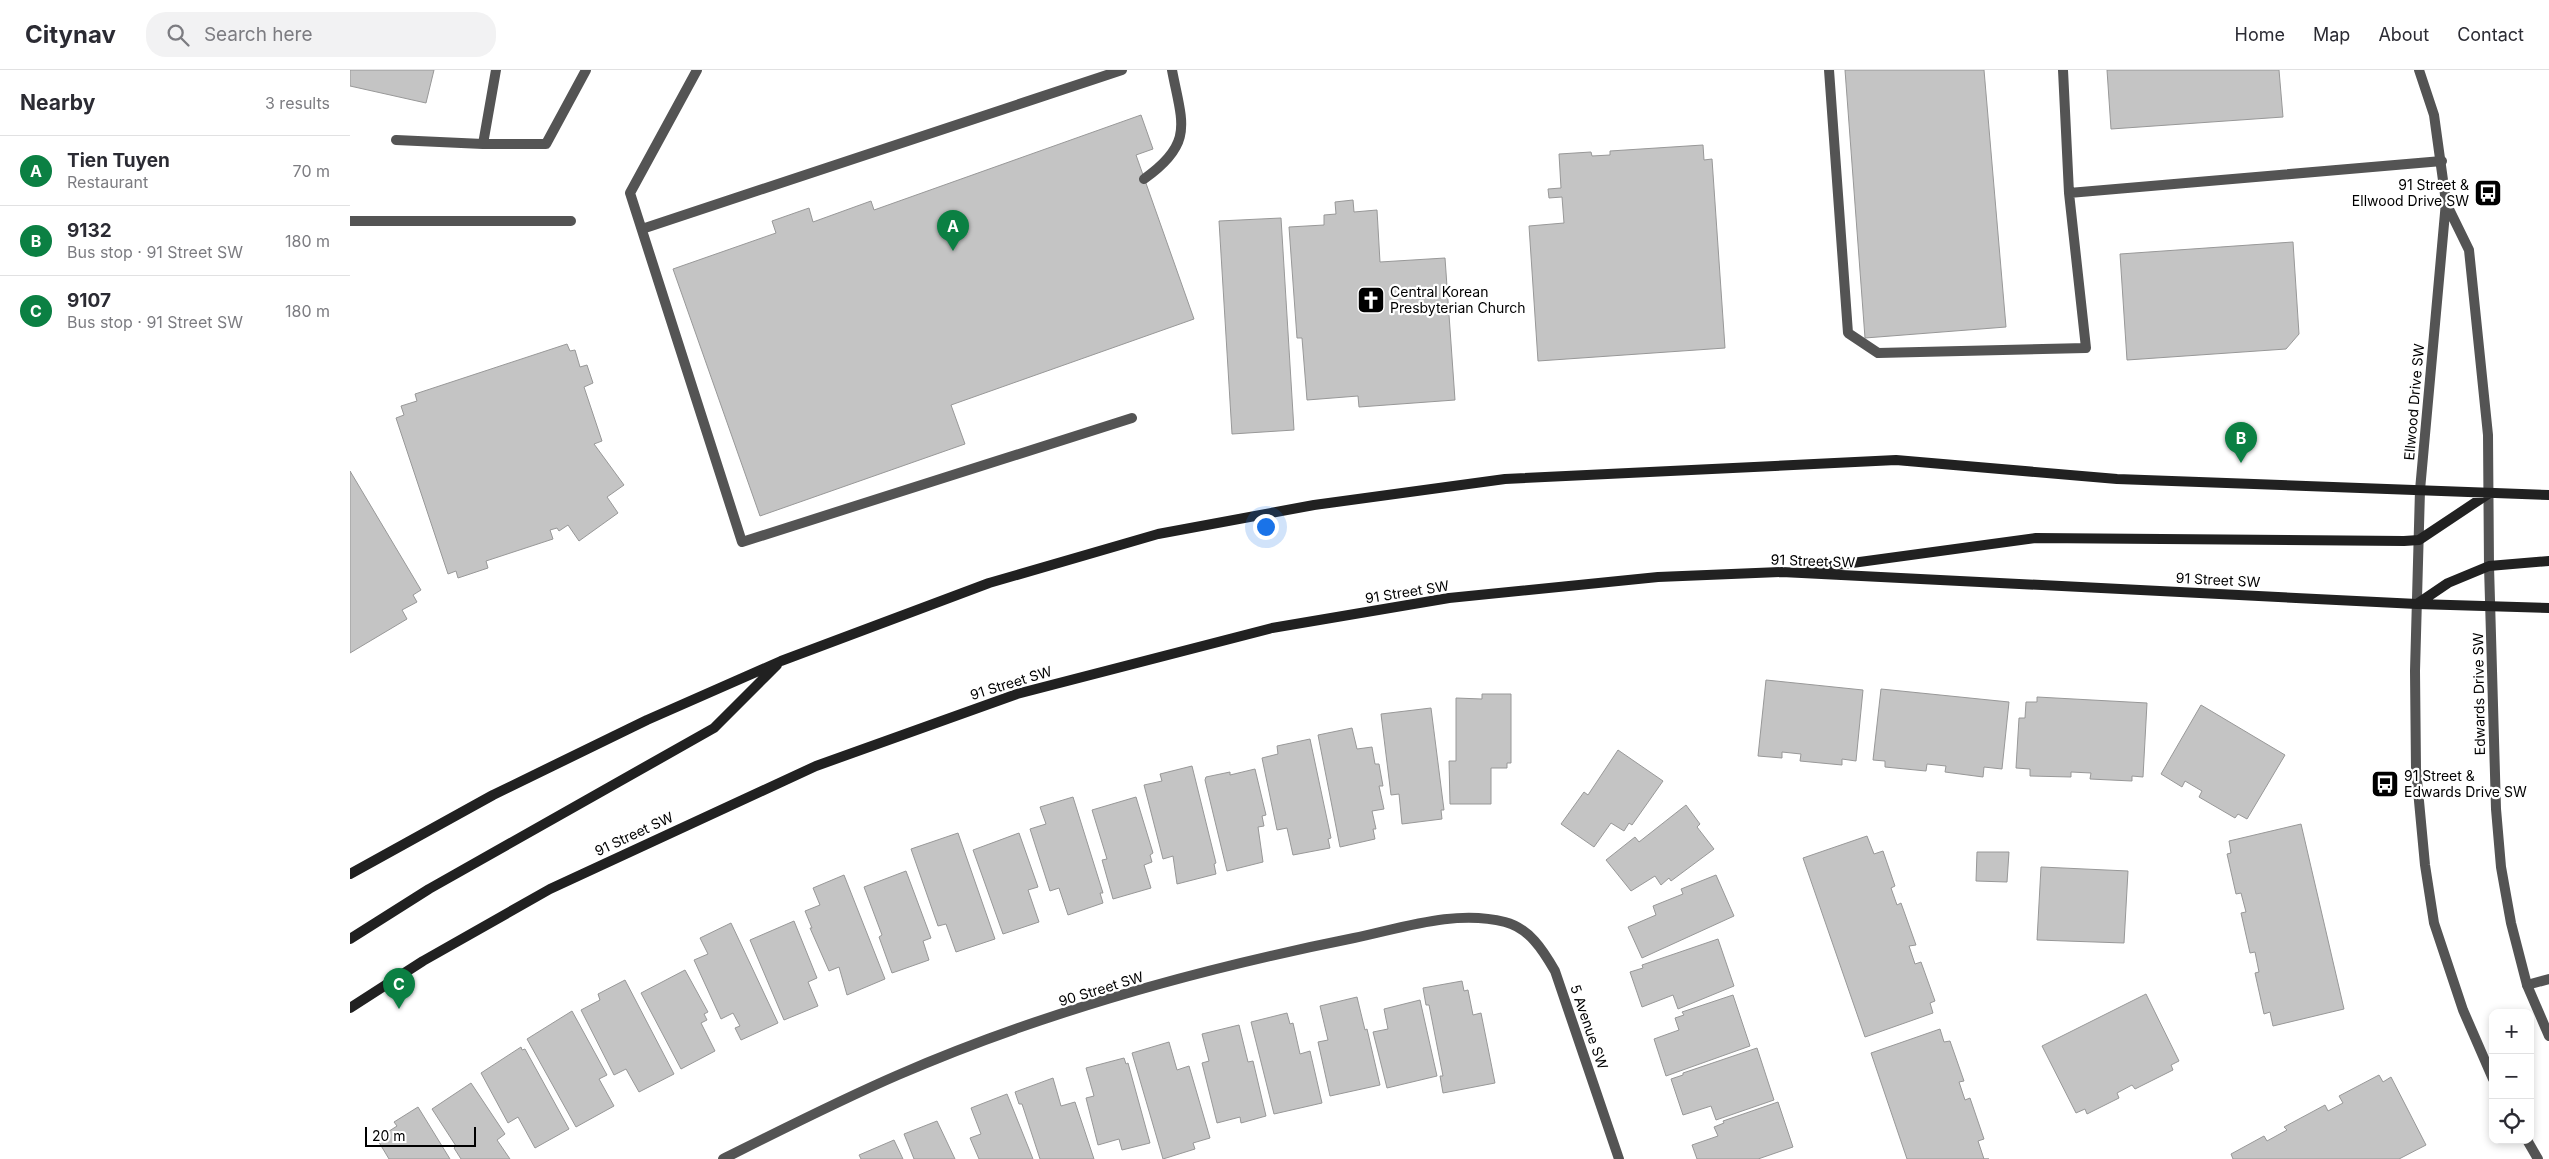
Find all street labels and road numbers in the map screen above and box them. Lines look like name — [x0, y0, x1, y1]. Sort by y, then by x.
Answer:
street label: Ellwood Drive SW — [2400, 343, 2427, 461]
street label: 91 Street SW — [1770, 551, 1856, 570]
street label: 91 Street SW — [2175, 569, 2261, 590]
street label: 91 Street SW — [1364, 576, 1450, 607]
street label: Edwards Drive SW — [2469, 632, 2488, 755]
street label: 91 Street SW — [968, 662, 1054, 703]
street label: 91 Street SW — [592, 808, 676, 859]
street label: 90 Street SW — [1056, 968, 1145, 1009]
street label: 5 Avenue SW — [1567, 982, 1612, 1072]

